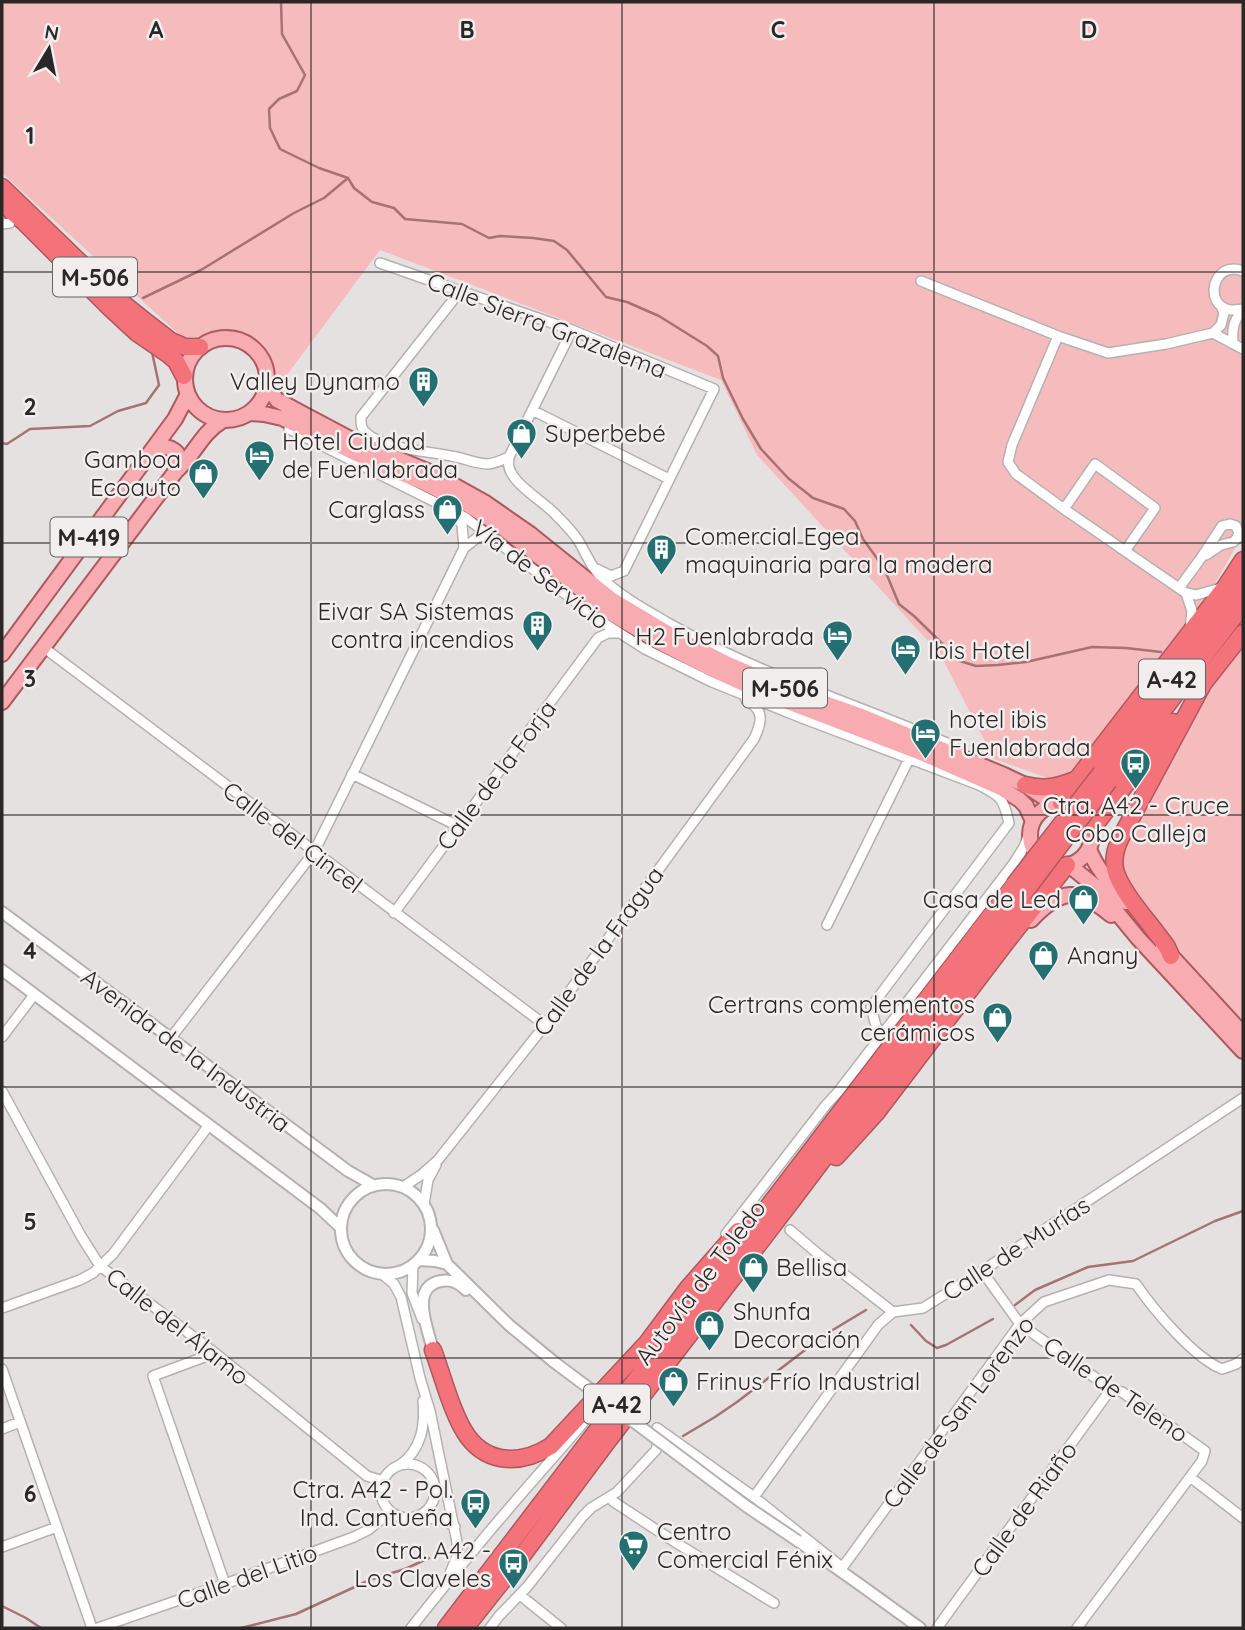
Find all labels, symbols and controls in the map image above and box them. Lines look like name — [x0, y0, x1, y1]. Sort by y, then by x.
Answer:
north arrow — [14, 14, 84, 84]
text: A — [149, 15, 164, 44]
text: B — [459, 15, 475, 44]
text: C — [771, 15, 785, 44]
text: D — [1081, 15, 1097, 44]
text: N — [43, 19, 61, 45]
text: 1 — [26, 121, 34, 150]
road number: M-506 — [53, 258, 137, 296]
street label: Calle Sierra Grazalema — [423, 265, 671, 385]
building icon: Valley Dynamo — [406, 364, 440, 408]
place label: Valley Dynamo — [230, 366, 400, 396]
text: 2 — [23, 392, 37, 421]
shop icon: Superbebé — [505, 416, 539, 460]
place label: Superbebé — [545, 418, 666, 448]
place label: Hotel Ciudad de Fuenlabrada — [282, 426, 458, 484]
hotel icon: Hotel Ciudad de Fuenlabrada — [242, 438, 276, 482]
place label: Gamboa Ecoauto — [84, 444, 181, 502]
shop icon: Gamboa Ecoauto — [187, 456, 221, 500]
shop icon: Carglass — [431, 492, 465, 536]
place label: Carglass — [328, 494, 425, 524]
street label: Vía de Servicio — [466, 513, 616, 635]
road number: M-419 — [50, 517, 128, 556]
place label: Comercial Egea maquinaria para la madera — [685, 521, 992, 579]
building icon: Comercial Egea maquinaria para la madera — [645, 533, 679, 577]
place label: Eivar SA Sistemas contra incendios — [318, 596, 514, 654]
building icon: Eivar SA Sistemas contra incendios — [520, 608, 554, 652]
hotel icon: H2 Fuenlabrada — [820, 619, 854, 663]
place label: H2 Fuenlabrada — [635, 621, 814, 651]
hotel icon: Ibis Hotel — [888, 633, 922, 677]
place label: Ibis Hotel — [928, 635, 1030, 665]
road number: A-42 — [1139, 660, 1205, 698]
text: 3 — [24, 664, 36, 693]
road number: M-506 — [743, 668, 827, 708]
street label: Calle de la Forja — [430, 694, 562, 856]
place label: hotel ibis Fuenlabrada — [949, 704, 1091, 762]
hotel icon: hotel ibis Fuenlabrada — [909, 716, 943, 760]
bus stop icon: Ctra. A42 - Cruce Cobo Calleja — [1119, 746, 1153, 790]
street label: Calle del Cincel — [217, 775, 369, 899]
place label: Ctra. A42 - Cruce Cobo Calleja — [1043, 790, 1229, 848]
street label: Calle de la Fragua — [526, 860, 670, 1042]
shop icon: Casa de Led — [1067, 882, 1101, 926]
place label: Casa de Led — [923, 884, 1061, 914]
text: 4 — [23, 936, 37, 965]
shop icon: Anany — [1027, 938, 1061, 982]
place label: Anany — [1067, 940, 1138, 970]
street label: Avenida de la Industria — [76, 962, 296, 1138]
place label: Certrans complementos cerámicos — [708, 989, 975, 1047]
shop icon: Certrans complementos cerámicos — [981, 1001, 1015, 1045]
street label: Calle de Murías — [937, 1189, 1095, 1307]
street label: Autovía de Toledo — [628, 1194, 772, 1370]
text: 5 — [23, 1207, 37, 1236]
shop icon: Bellisa — [736, 1250, 770, 1294]
place label: Bellisa — [776, 1252, 847, 1282]
street label: Calle del Álamo — [100, 1261, 256, 1391]
place label: Shunfa Decoración — [733, 1296, 860, 1354]
shop icon: Shunfa Decoración — [693, 1308, 727, 1352]
street label: Calle de San Lorenzo — [876, 1310, 1040, 1514]
street label: Calle de Teleno — [1038, 1330, 1194, 1448]
shop icon: Frinus Frío Industrial — [656, 1364, 690, 1408]
place label: Frinus Frío Industrial — [696, 1366, 920, 1396]
road number: A-42 — [584, 1385, 650, 1424]
street label: Calle de Riaño — [965, 1435, 1083, 1583]
place label: Ctra. A42 - Pol. Ind. Cantueña — [292, 1474, 453, 1532]
text: 6 — [24, 1479, 36, 1508]
bus stop icon: Ctra. A42 - Pol. Ind. Cantueña — [459, 1486, 493, 1530]
place label: Centro Comercial Fénix — [657, 1516, 833, 1574]
supermarket icon: Centro Comercial Fénix — [617, 1528, 651, 1572]
place label: Ctra. A42 - Los Claveles — [354, 1535, 491, 1593]
street label: Calle del Litio — [173, 1537, 321, 1615]
bus stop icon: Ctra. A42 - Los Claveles — [497, 1547, 531, 1591]

